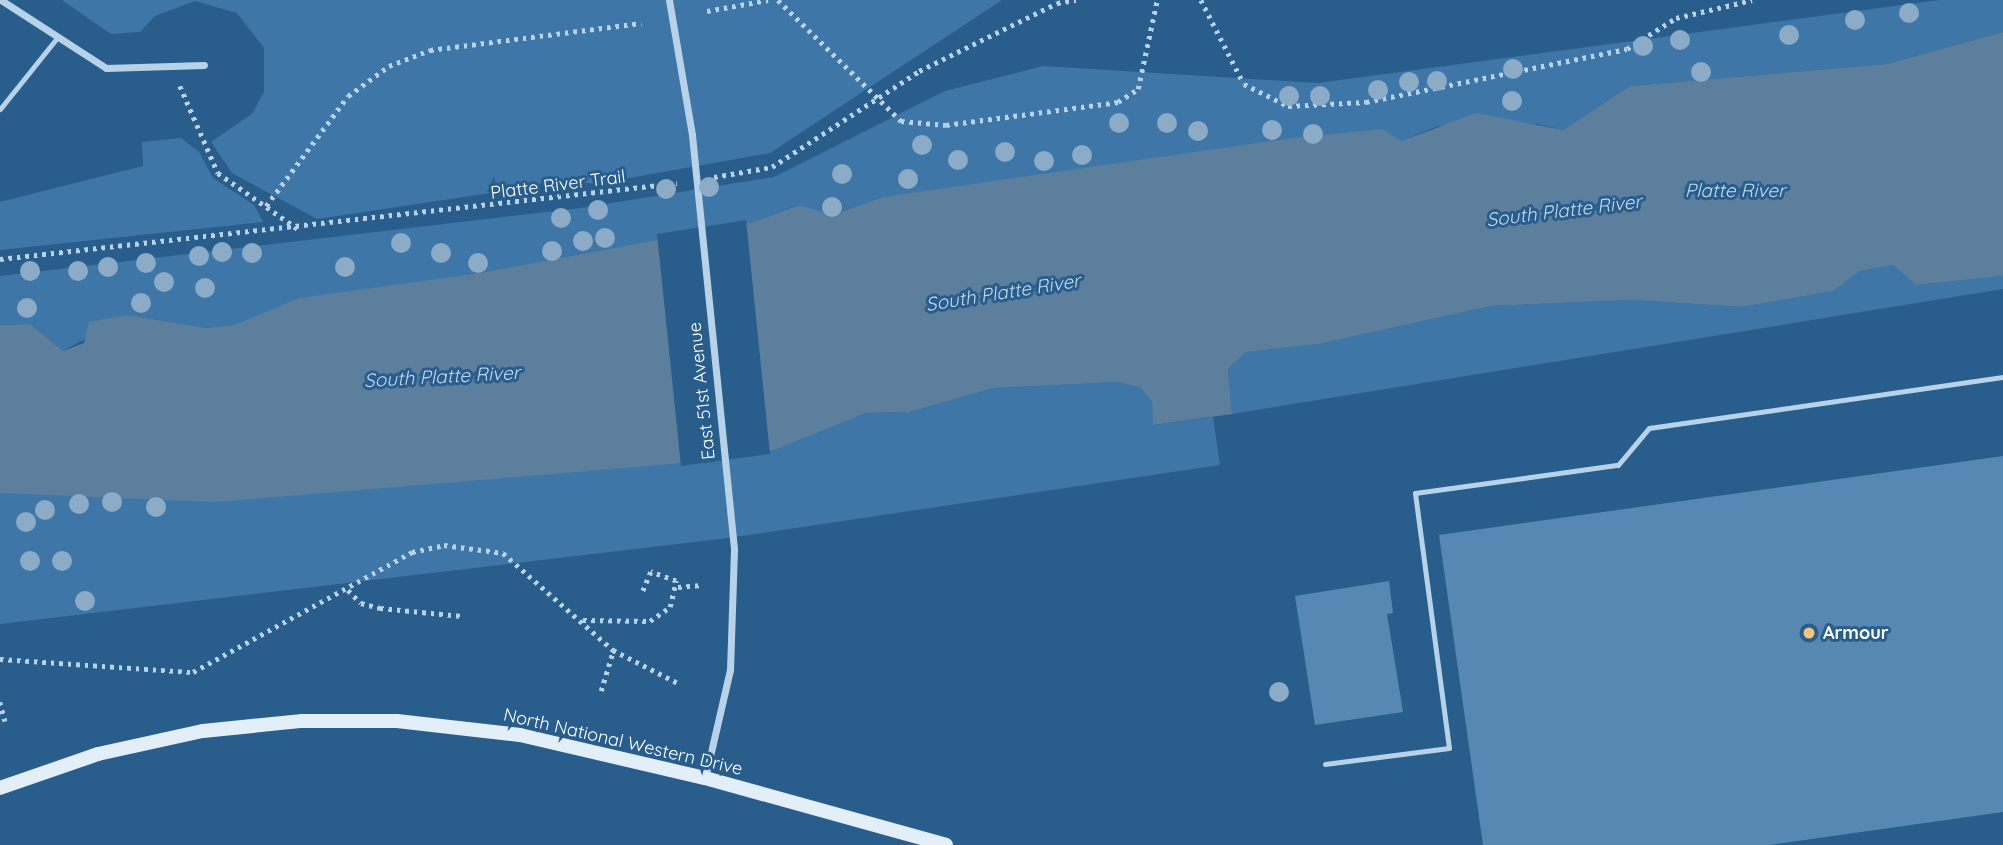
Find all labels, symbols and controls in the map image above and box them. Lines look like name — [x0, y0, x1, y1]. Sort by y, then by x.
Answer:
street label: Platte River Trail — [489, 166, 627, 204]
water label: Platte River — [1685, 180, 1785, 202]
water label: South Platte River — [1485, 190, 1643, 232]
water label: South Platte River — [924, 270, 1082, 316]
street label: East 51st Avenue — [684, 321, 720, 461]
water label: South Platte River — [363, 362, 521, 392]
place label: Armour — [1823, 622, 1889, 644]
marker: Armour — [1801, 625, 1817, 641]
street label: North National Western Drive — [501, 704, 745, 780]

